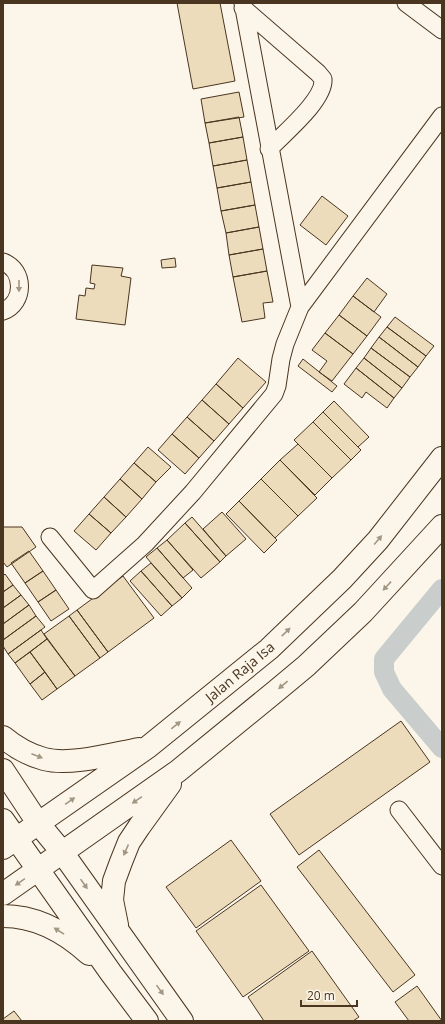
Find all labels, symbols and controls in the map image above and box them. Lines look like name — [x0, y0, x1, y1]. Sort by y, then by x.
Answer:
one-way arrow — [16, 280, 22, 293]
one-way arrow — [373, 535, 382, 545]
one-way arrow — [383, 581, 392, 591]
one-way arrow — [281, 627, 291, 637]
street label: Jalan Raja Isa — [200, 637, 278, 707]
one-way arrow — [278, 681, 288, 690]
one-way arrow — [170, 720, 181, 729]
one-way arrow — [31, 754, 43, 760]
one-way arrow — [132, 796, 142, 804]
one-way arrow — [65, 797, 76, 805]
one-way arrow — [123, 845, 129, 856]
one-way arrow — [15, 878, 26, 886]
one-way arrow — [80, 879, 88, 890]
one-way arrow — [53, 928, 65, 935]
scale bar — [301, 982, 357, 1008]
one-way arrow — [156, 985, 164, 996]
text: 20 m — [307, 987, 335, 1004]

